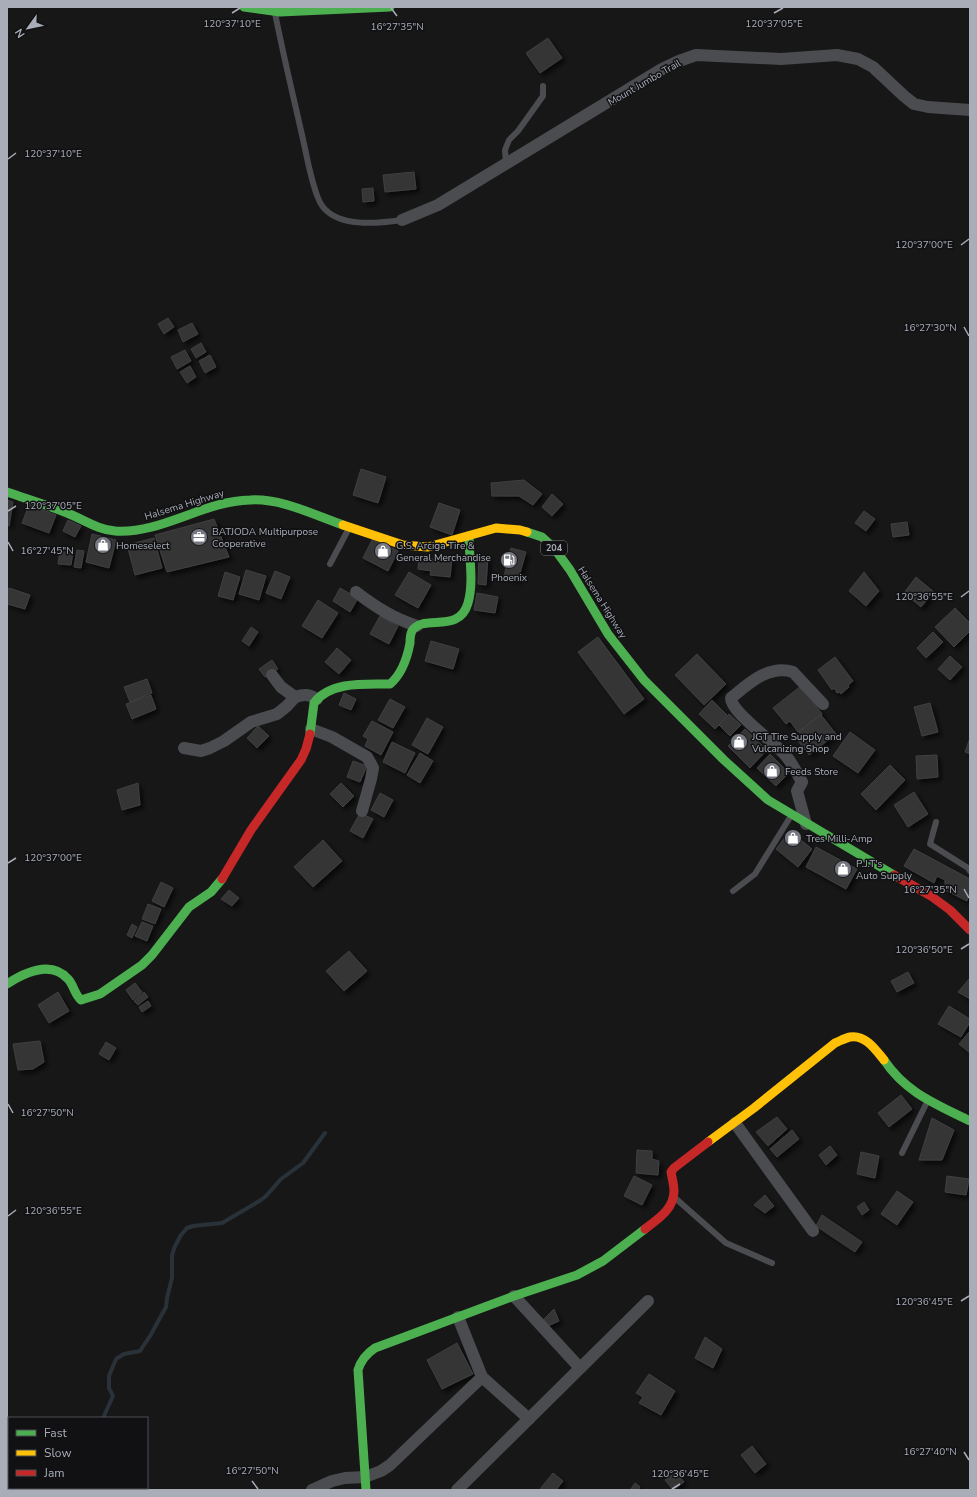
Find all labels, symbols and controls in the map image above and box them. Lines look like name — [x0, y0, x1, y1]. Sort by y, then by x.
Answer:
north arrow — [8, 8, 48, 48]
text: 120°37'10"E — [203, 17, 261, 31]
text: 120°37'05"E — [745, 17, 803, 31]
text: 16°27'35"N — [370, 20, 424, 34]
text: N — [12, 26, 29, 41]
street label: Mount Jumbo Trail — [605, 56, 684, 109]
text: 120°37'10"E — [24, 147, 82, 161]
text: 120°37'00"E — [895, 238, 953, 252]
text: 16°27'30"N — [903, 321, 957, 335]
street label: Halsema Highway — [143, 486, 227, 524]
text: 120°37'05"E — [24, 499, 82, 513]
place label: BATJODA Multipurpose Cooperative — [212, 525, 318, 551]
office icon: BATJODA Multipurpose Cooperative — [189, 527, 209, 547]
shop icon: Homeselect — [93, 535, 113, 555]
place label: Homeselect — [116, 539, 170, 553]
place label: G.S. Arciga Tire & General Merchandise — [396, 539, 491, 565]
shop icon: G.S. Arciga Tire & General Merchandise — [373, 541, 393, 561]
road number: 204 — [541, 541, 567, 555]
text: 16°27'45"N — [20, 544, 74, 558]
fuel station icon: Phoenix — [499, 550, 519, 570]
street label: Halsema Highway — [574, 564, 630, 642]
place label: Phoenix — [491, 571, 528, 585]
text: 120°36'55"E — [895, 590, 953, 604]
place label: JGT Tire Supply and Vulcanizing Shop — [751, 730, 842, 756]
shop icon: JGT Tire Supply and Vulcanizing Shop — [729, 732, 749, 752]
shop icon: Feeds Store — [762, 761, 782, 781]
place label: Feeds Store — [785, 765, 838, 779]
shop icon: Tres Milli-Amp — [783, 828, 803, 848]
place label: Tres Milli-Amp — [806, 832, 872, 846]
text: 120°37'00"E — [24, 851, 82, 865]
place label: P.J.T's Auto Supply — [856, 857, 913, 883]
shop icon: P.J.T's Auto Supply — [833, 859, 853, 879]
text: 16°27'35"N — [903, 883, 957, 897]
text: 120°36'50"E — [895, 943, 953, 957]
text: 16°27'50"N — [20, 1106, 74, 1120]
text: 120°36'55"E — [24, 1204, 82, 1218]
text: 120°36'45"E — [895, 1295, 953, 1309]
legend — [8, 1417, 148, 1489]
text: Fast — [44, 1425, 67, 1441]
text: Slow — [44, 1445, 72, 1461]
text: 16°27'40"N — [903, 1445, 957, 1459]
text: 16°27'50"N — [225, 1464, 279, 1478]
text: Jam — [43, 1465, 65, 1481]
text: 120°36'45"E — [651, 1467, 709, 1481]

